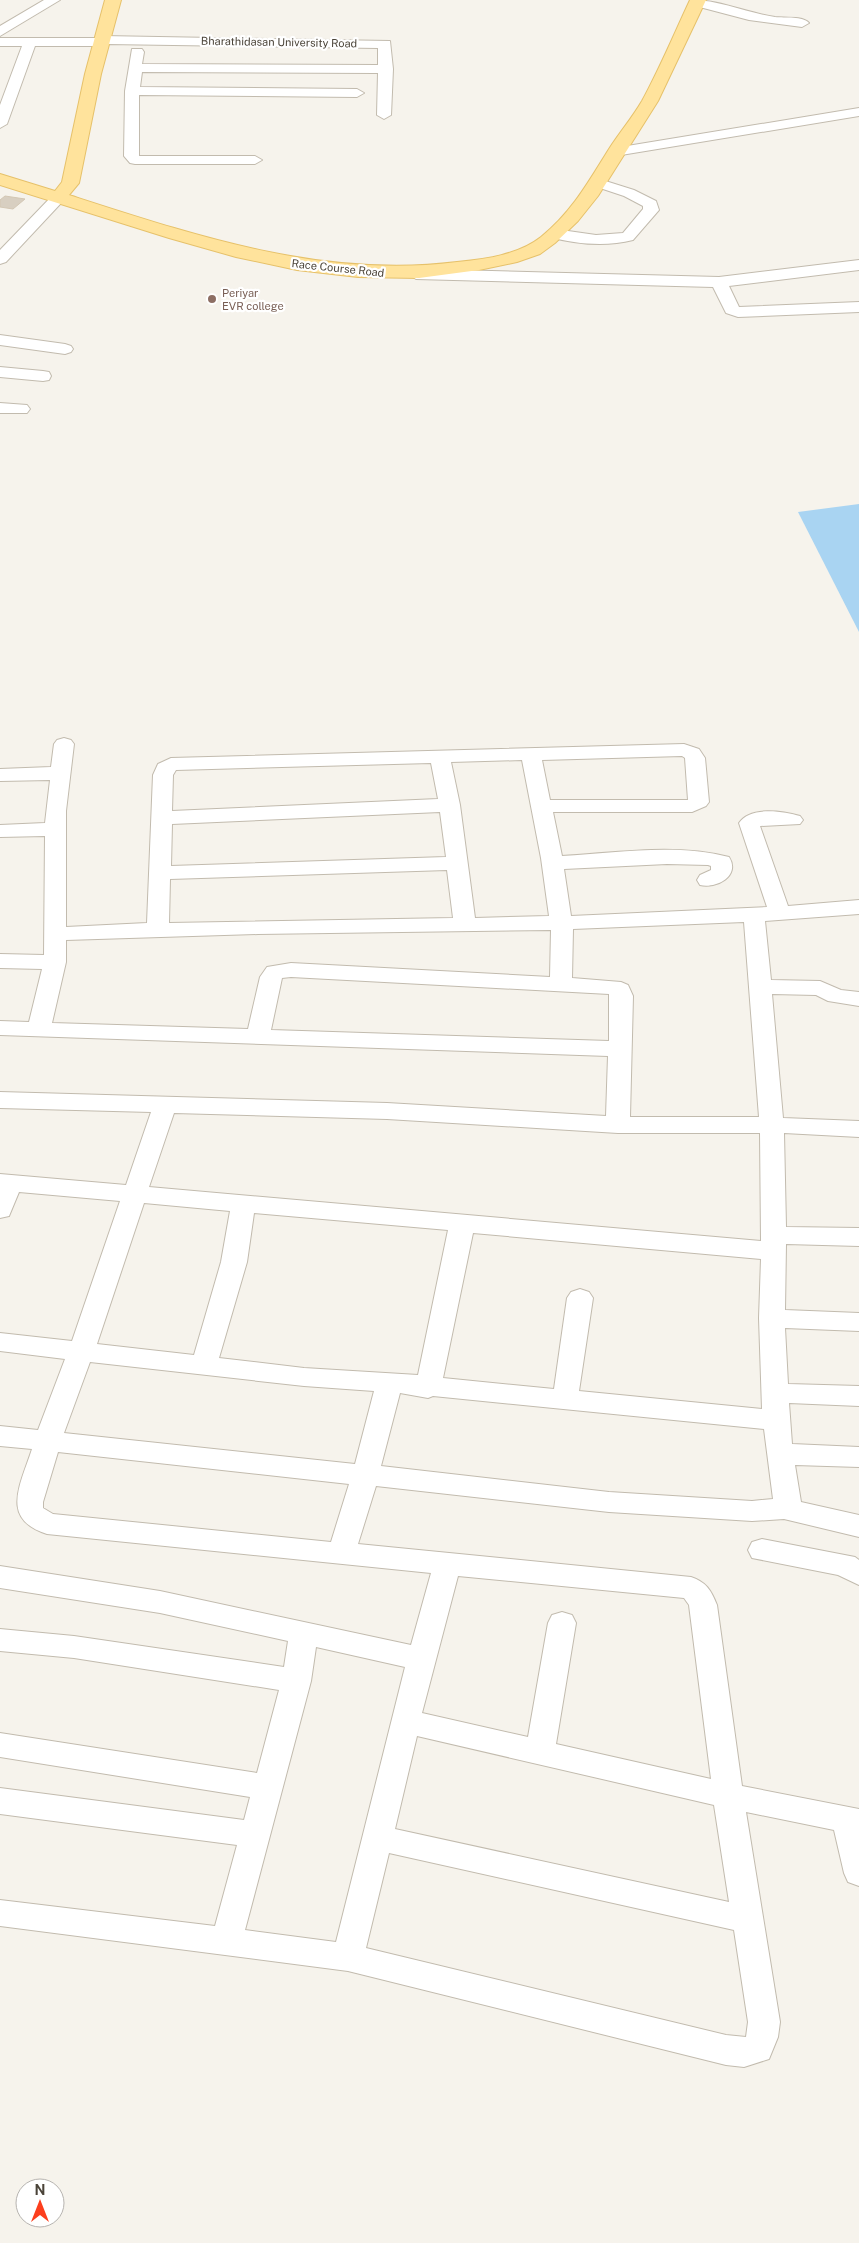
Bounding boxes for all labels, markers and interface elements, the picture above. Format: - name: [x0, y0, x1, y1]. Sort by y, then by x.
- street label: Bharathidasan University Road: [201, 35, 357, 49]
- street label: Race Course Road: [291, 257, 385, 279]
- place label: Periyar EVR college: [222, 287, 284, 312]
- marker: Periyar EVR college: [206, 293, 218, 305]
- north arrow: [15, 2178, 65, 2228]
- text: N: [35, 2182, 45, 2198]

